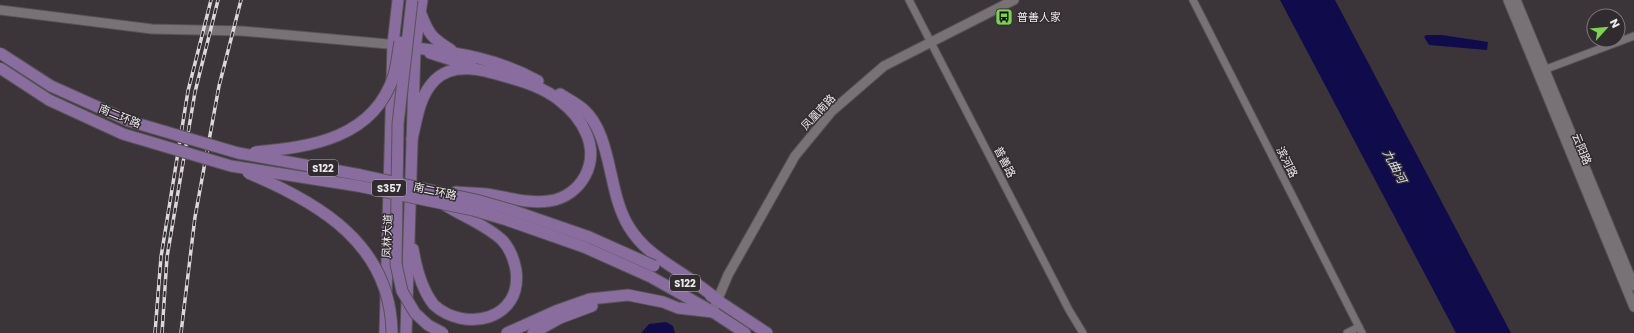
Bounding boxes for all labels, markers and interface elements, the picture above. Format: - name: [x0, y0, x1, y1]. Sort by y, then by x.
- bus stop icon: 普善人家: [994, 7, 1014, 27]
- north arrow: [1586, 8, 1626, 48]
- place label: 普善人家: [1017, 9, 1061, 25]
- text: N: [1606, 16, 1624, 31]
- street label: 凤凰南路: [797, 90, 839, 134]
- street label: 南二环路: [97, 100, 143, 132]
- street label: 云阳路: [1568, 131, 1596, 167]
- street label: 普善路: [990, 144, 1020, 180]
- street label: 滨河路: [1272, 144, 1302, 180]
- water label: 九曲河: [1379, 146, 1412, 188]
- road number: S122: [308, 160, 338, 176]
- street label: 南二环路: [412, 179, 458, 203]
- road number: S357: [372, 180, 406, 196]
- street label: 凤林大道: [378, 214, 396, 258]
- road number: S122: [670, 275, 700, 291]

